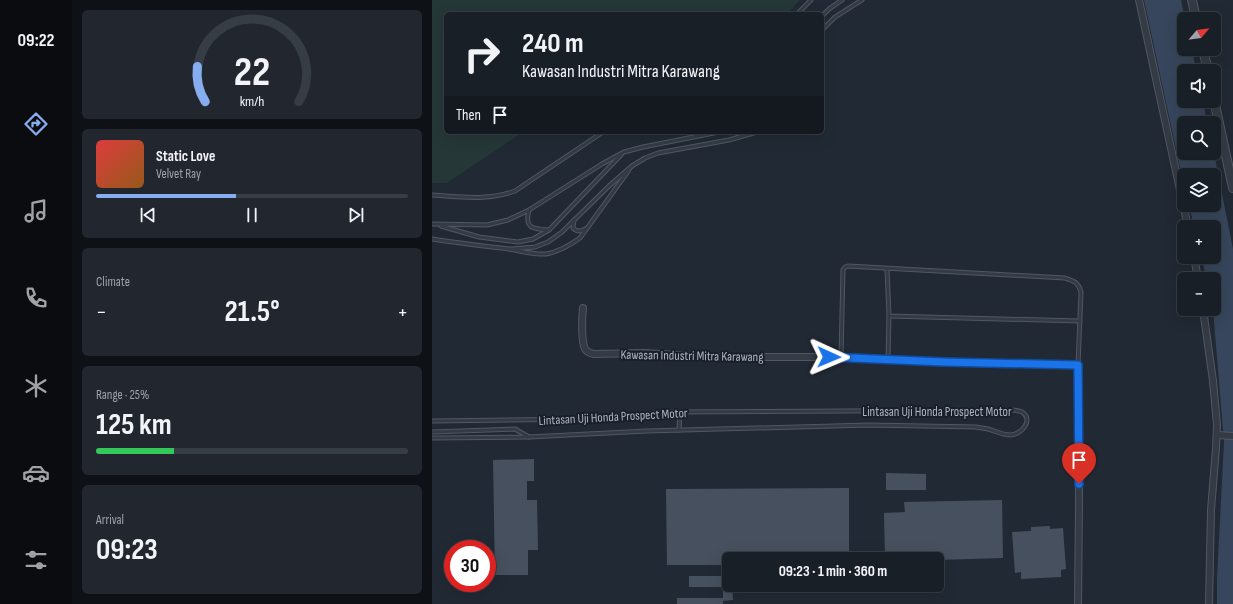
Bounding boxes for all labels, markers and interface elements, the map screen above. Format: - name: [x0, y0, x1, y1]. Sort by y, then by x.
- north arrow: [1177, 12, 1221, 56]
- map controls: [1177, 12, 1221, 316]
- text: 240 m: [522, 27, 583, 60]
- icon: right: [456, 28, 508, 80]
- text: 09:22: [18, 30, 54, 51]
- text: 22: [234, 48, 270, 97]
- text: Kawasan Industri Mitra Karawang: [522, 61, 720, 82]
- button: sound: [1177, 64, 1221, 108]
- text: km/h: [240, 93, 264, 110]
- icon: arrive: [489, 104, 511, 126]
- text: Then: [456, 106, 481, 125]
- icon: directions: [22, 110, 50, 138]
- button: search: [1177, 116, 1221, 160]
- text: Static Love: [156, 147, 215, 166]
- text: Velvet Ray: [156, 166, 201, 182]
- button: layers: [1177, 168, 1221, 212]
- icon: music: [22, 197, 50, 225]
- icon: previous: [137, 204, 159, 226]
- icon: pause: [241, 204, 263, 226]
- icon: next: [345, 204, 367, 226]
- button: +: [1177, 220, 1221, 264]
- button: −: [1177, 272, 1221, 316]
- text: Climate: [96, 274, 130, 290]
- icon: phone: [22, 284, 50, 312]
- text: 21.5°: [224, 294, 280, 330]
- text: −: [96, 299, 107, 326]
- text: +: [397, 299, 408, 326]
- position arrow: [808, 336, 850, 378]
- street label: Kawasan Industri Mitra Karawang: [620, 347, 764, 365]
- icon: climate: [22, 372, 50, 400]
- text: Range · 25%: [96, 387, 149, 403]
- street label: Lintasan Uji Honda Prospect Motor: [862, 404, 1012, 420]
- street label: Lintasan Uji Honda Prospect Motor: [538, 405, 688, 429]
- text: 125 km: [96, 407, 172, 443]
- pin: [1062, 443, 1096, 484]
- icon: arrive: [1068, 449, 1090, 471]
- icon: car: [22, 459, 50, 487]
- text: Arrival: [96, 512, 124, 528]
- text: 09:23: [96, 532, 158, 568]
- speed limit sign: 30: [444, 540, 496, 592]
- icon: filters: [22, 546, 50, 574]
- text: 09:23 · 1 min · 360 m: [779, 562, 887, 581]

